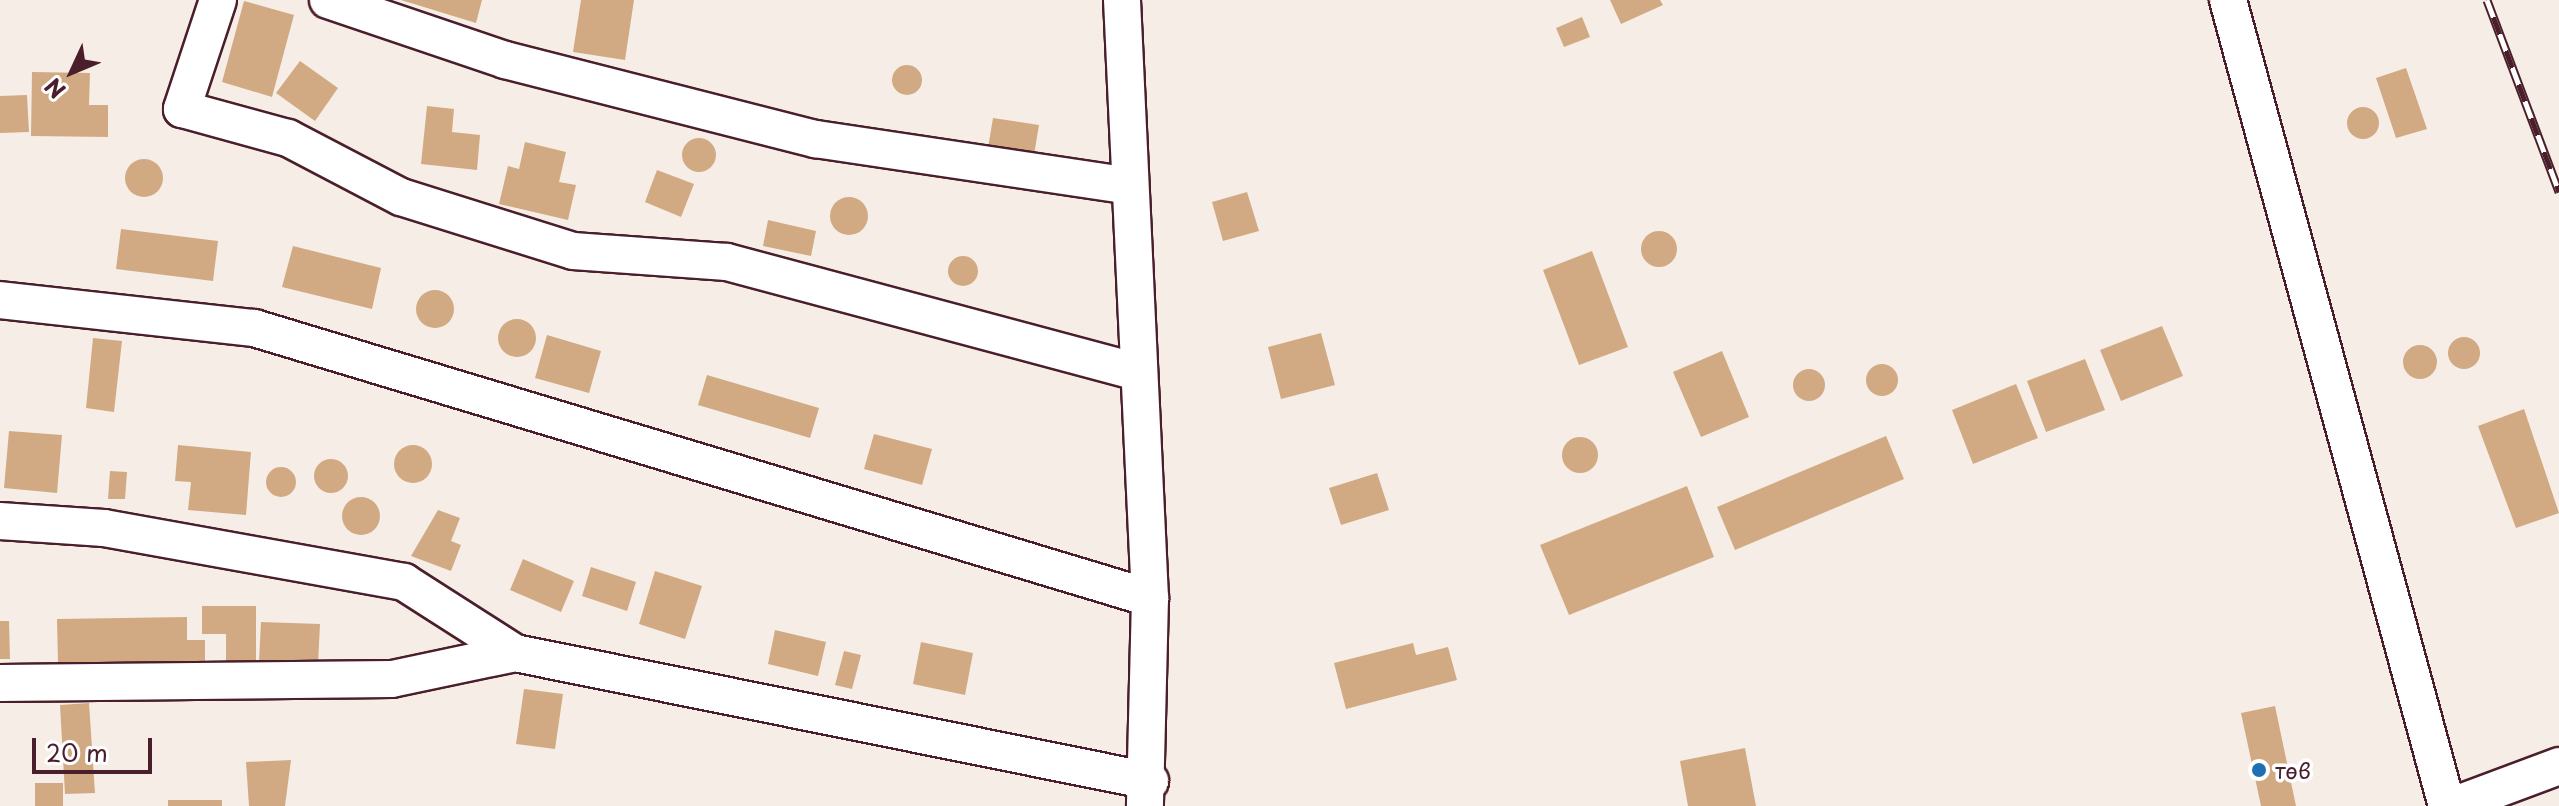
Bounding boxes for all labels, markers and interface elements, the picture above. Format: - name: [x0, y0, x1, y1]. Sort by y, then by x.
- north arrow: [32, 32, 112, 112]
- text: N: [36, 71, 72, 107]
- scale bar: [36, 722, 156, 772]
- text: 20 m: [46, 734, 108, 770]
- place label: төв: [2275, 757, 2311, 783]
- marker: төв: [2250, 761, 2268, 779]

